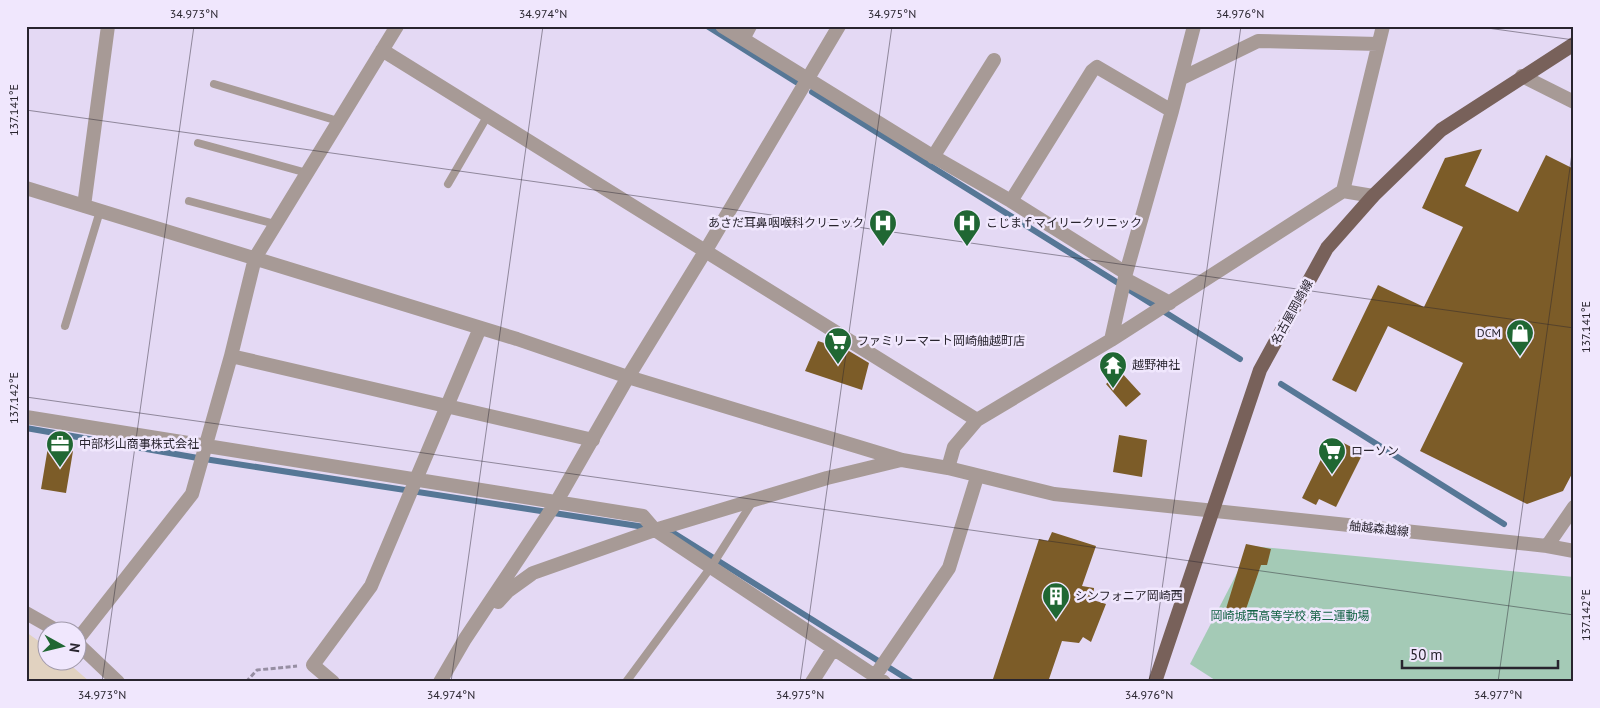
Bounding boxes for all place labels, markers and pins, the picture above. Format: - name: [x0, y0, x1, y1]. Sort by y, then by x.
- hospital icon: あさだ耳鼻咽喉科クリニック: [868, 208, 898, 247]
- hospital icon: こじまｆマイリークリニック: [952, 208, 982, 247]
- place label: あさだ耳鼻咽喉科クリニック: [708, 215, 864, 230]
- place label: こじまｆマイリークリニック: [986, 215, 1142, 230]
- shop icon: DCM: [1505, 318, 1535, 357]
- place label: DCM: [1477, 325, 1501, 340]
- supermarket icon: ファミリーマート岡崎舳越町店: [823, 326, 853, 365]
- place label: ファミリーマート岡崎舳越町店: [857, 333, 1025, 348]
- temple icon: 越野神社: [1098, 350, 1128, 389]
- place label: 越野神社: [1132, 357, 1180, 372]
- office icon: 中部杉山商事株式会社: [45, 429, 75, 468]
- place label: 中部杉山商事株式会社: [79, 436, 199, 451]
- supermarket icon: ローソン: [1317, 436, 1347, 475]
- place label: ローソン: [1351, 443, 1399, 458]
- building icon: シンフォニア岡崎西: [1041, 581, 1071, 620]
- place label: シンフォニア岡崎西: [1075, 588, 1183, 603]

